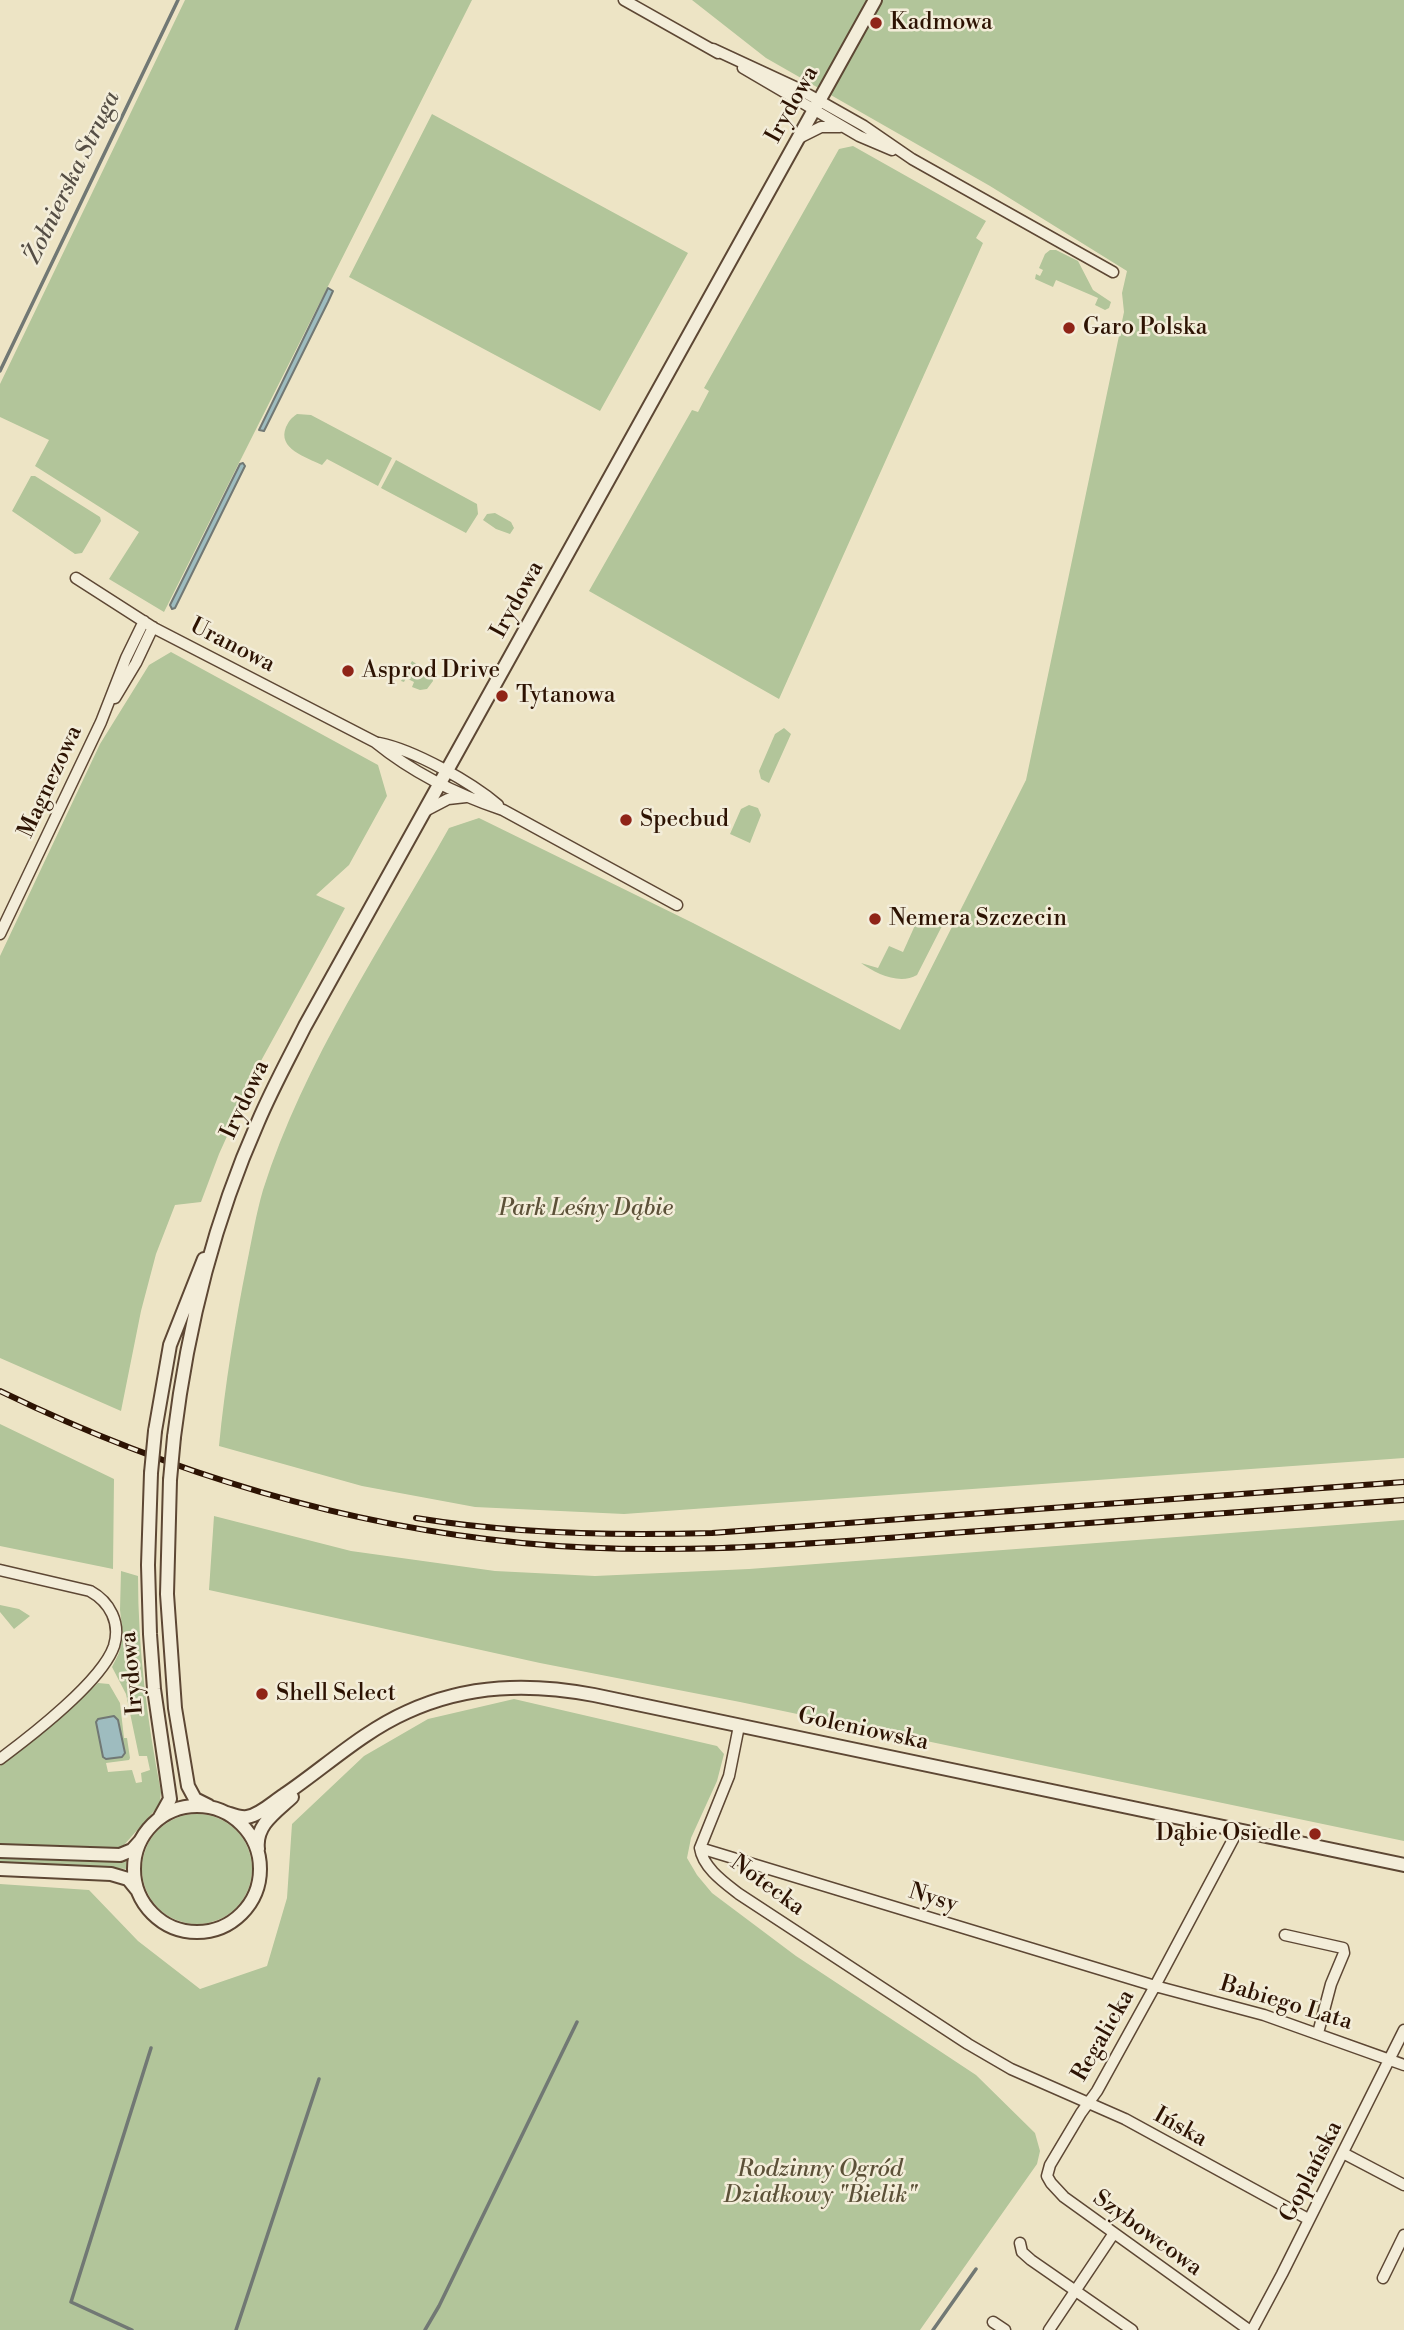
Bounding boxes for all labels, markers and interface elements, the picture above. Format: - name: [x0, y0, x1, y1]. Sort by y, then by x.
- place label: Kadmowa: [890, 9, 993, 37]
- marker: Kadmowa: [868, 15, 884, 31]
- street label: Irydowa: [761, 62, 825, 148]
- water label: Żołnierska Struga: [19, 87, 127, 269]
- place label: Garo Polska: [1083, 314, 1207, 342]
- marker: Garo Polska: [1061, 320, 1077, 336]
- street label: Irydowa: [486, 557, 550, 643]
- street label: Uranowa: [185, 613, 279, 679]
- place label: Asprod Drive: [362, 657, 500, 685]
- marker: Asprod Drive: [340, 663, 356, 679]
- place label: Tytanowa: [516, 682, 615, 710]
- marker: Tytanowa: [494, 688, 510, 704]
- street label: Magnezowa: [13, 722, 89, 842]
- place label: Specbud: [640, 806, 729, 834]
- marker: Specbud: [618, 812, 634, 828]
- place label: Nemera Szczecin: [889, 905, 1067, 933]
- marker: Nemera Szczecin: [867, 911, 883, 927]
- street label: Irydowa: [216, 1056, 276, 1144]
- park label: Park Leśny Dąbie: [499, 1195, 673, 1223]
- street label: Irydowa: [116, 1630, 150, 1716]
- place label: Shell Select: [276, 1680, 396, 1708]
- marker: Shell Select: [254, 1686, 270, 1702]
- street label: Goleniowska: [795, 1703, 931, 1757]
- place label: Dąbie Osiedle: [1156, 1820, 1301, 1848]
- marker: Dąbie Osiedle: [1307, 1826, 1323, 1842]
- street label: Notecka: [724, 1850, 810, 1922]
- street label: Nysy: [905, 1879, 961, 1919]
- street label: Babiego Lata: [1217, 1971, 1355, 2037]
- street label: Regalicka: [1067, 1985, 1141, 2087]
- street label: Ińska: [1148, 2102, 1212, 2154]
- street label: Goplańska: [1275, 2117, 1349, 2227]
- park label: Rodzinny Ogród Działkowy "Bielik": [724, 2156, 916, 2210]
- street label: Szybowcowa: [1087, 2185, 1207, 2283]

